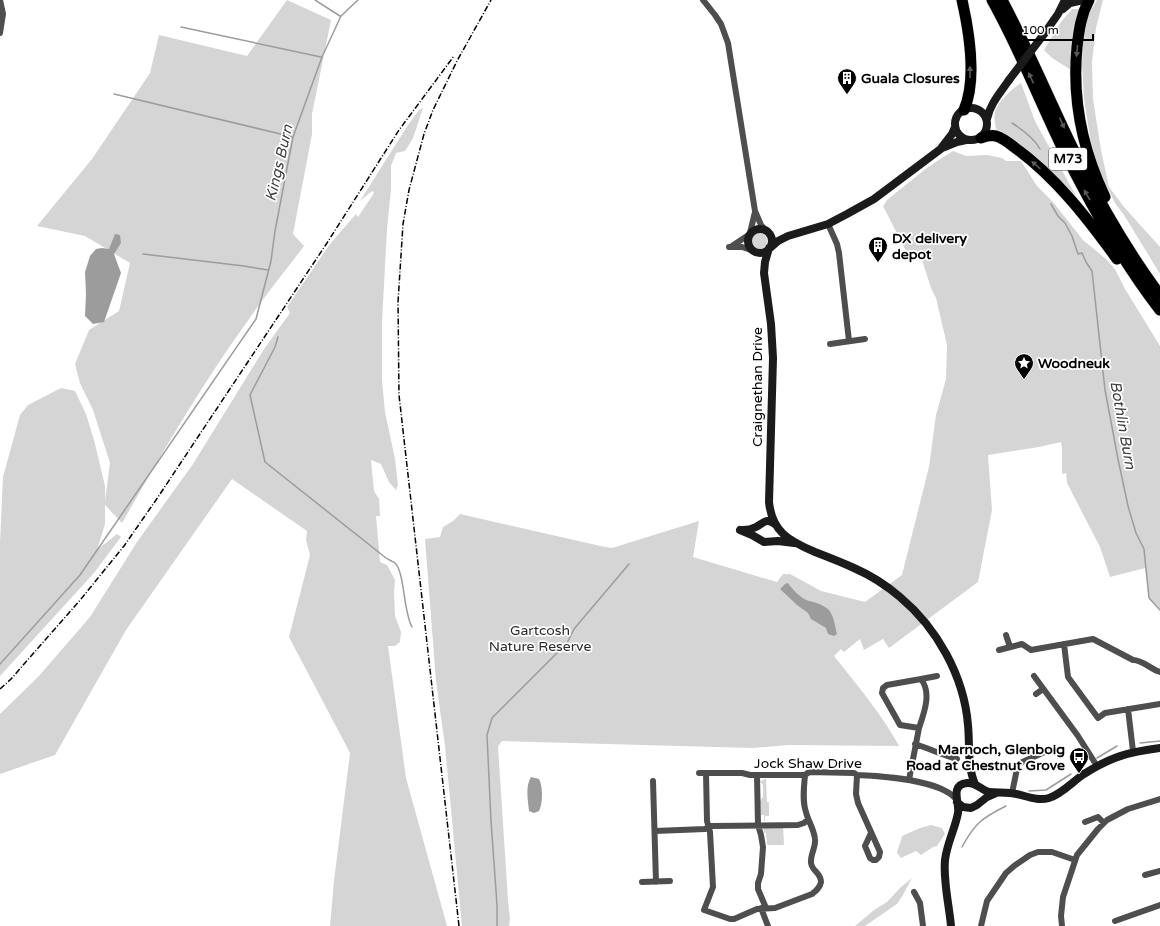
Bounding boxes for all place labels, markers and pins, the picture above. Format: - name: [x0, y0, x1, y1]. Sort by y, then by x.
- building icon: Guala Closures: [836, 67, 858, 95]
- place label: Guala Closures: [861, 70, 960, 87]
- place label: DX delivery depot: [892, 230, 967, 263]
- building icon: DX delivery depot: [867, 235, 889, 263]
- place icon: Woodneuk: [1013, 352, 1035, 380]
- place label: Woodneuk: [1038, 355, 1110, 372]
- place label: Marnoch, Glenboig Road at Chestnut Grove: [906, 741, 1065, 774]
- bus stop icon: Marnoch, Glenboig Road at Chestnut Grove: [1068, 746, 1090, 774]

